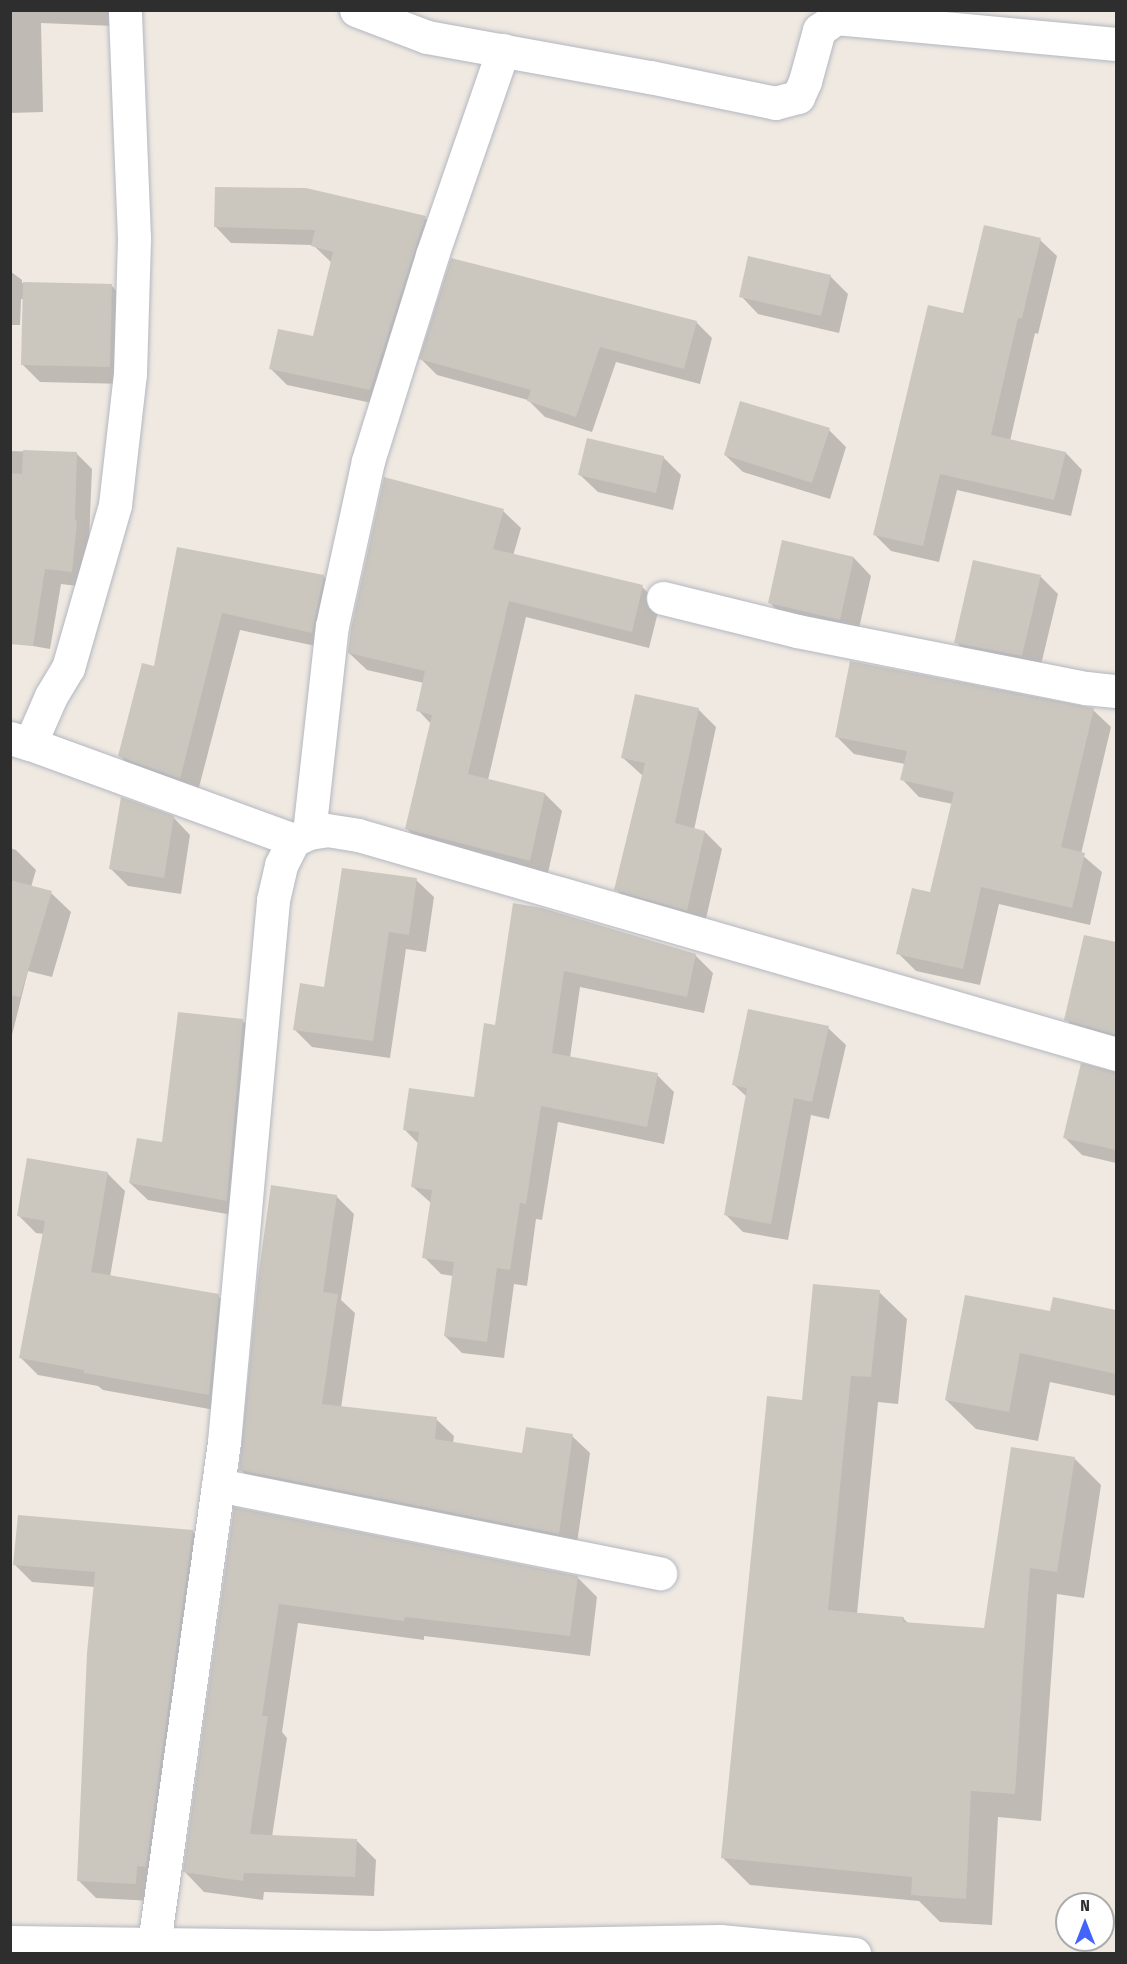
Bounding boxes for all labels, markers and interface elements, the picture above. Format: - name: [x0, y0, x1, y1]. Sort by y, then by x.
- north arrow: [1055, 1892, 1115, 1952]
- text: N: [1080, 1896, 1090, 1915]

